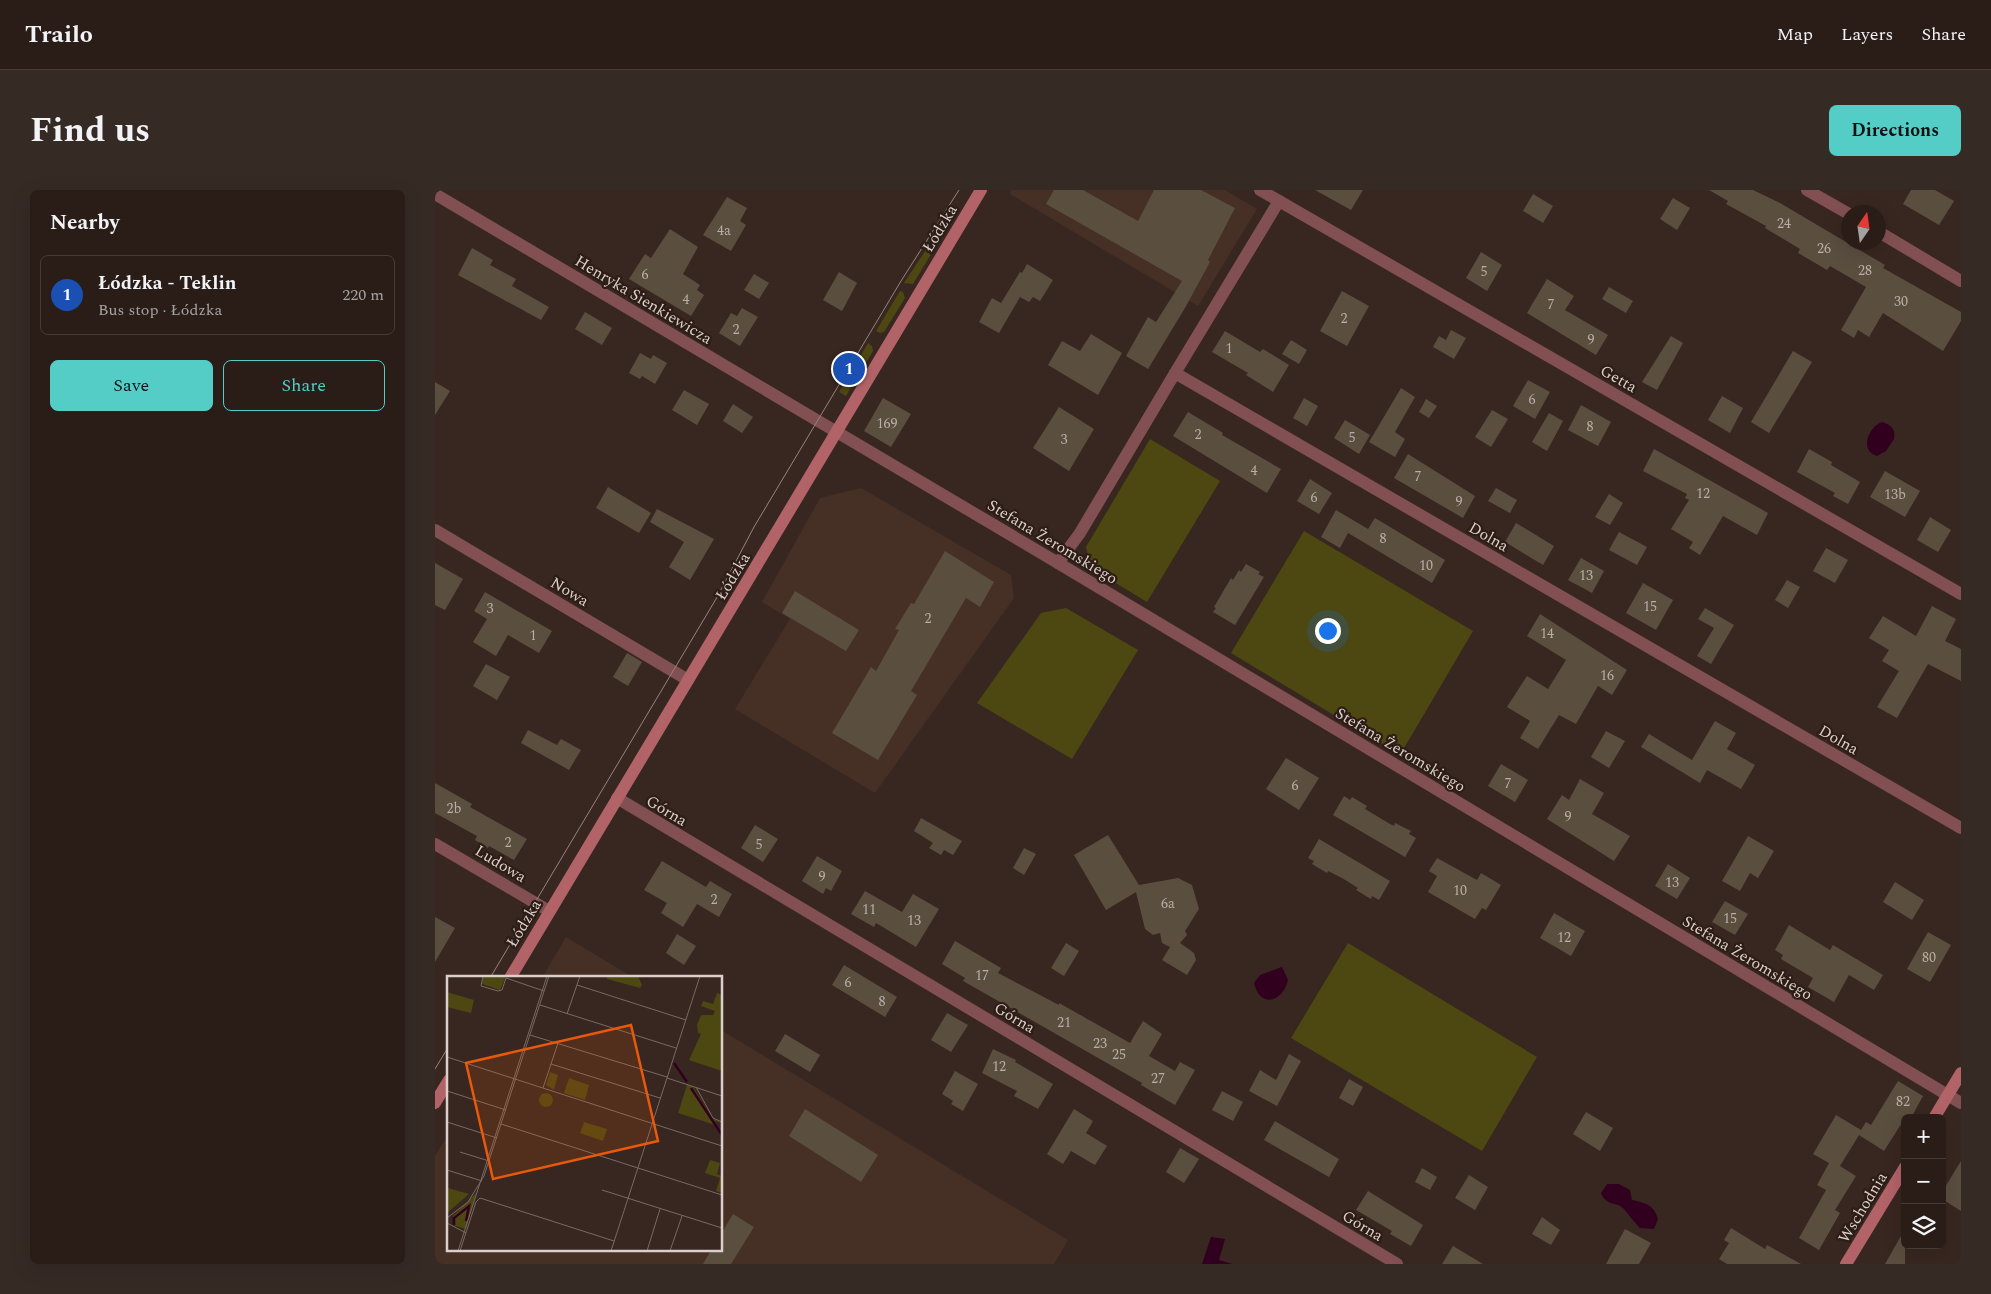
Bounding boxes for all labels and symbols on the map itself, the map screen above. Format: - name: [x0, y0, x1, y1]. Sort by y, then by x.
- street label: Łódzka: [916, 200, 964, 257]
- north arrow: [1841, 205, 1886, 250]
- house number: 24: [1777, 213, 1791, 234]
- house number: 4a: [717, 220, 731, 241]
- house number: 26: [1817, 238, 1831, 259]
- street label: Henryka Sienkiewicza: [570, 249, 717, 351]
- house number: 28: [1858, 260, 1872, 281]
- house number: 5: [1481, 261, 1488, 282]
- house number: 6: [642, 264, 649, 285]
- house number: 4: [683, 289, 690, 310]
- house number: 30: [1894, 291, 1908, 312]
- house number: 7: [1548, 294, 1555, 315]
- house number: 2: [1341, 308, 1348, 329]
- house number: 2: [733, 319, 740, 340]
- house number: 9: [1588, 329, 1595, 350]
- house number: 1: [1226, 338, 1233, 359]
- pin: 1: [833, 350, 865, 388]
- street label: Getta: [1596, 359, 1642, 399]
- house number: 6: [1529, 389, 1536, 410]
- house number: 169: [877, 413, 898, 434]
- house number: 8: [1587, 416, 1594, 437]
- house number: 2: [1195, 424, 1202, 445]
- house number: 5: [1349, 427, 1356, 448]
- house number: 3: [1061, 429, 1068, 450]
- house number: 4: [1251, 460, 1258, 481]
- house number: 7: [1415, 466, 1422, 487]
- house number: 12: [1696, 483, 1710, 504]
- house number: 13b: [1884, 484, 1906, 505]
- house number: 6: [1311, 487, 1318, 508]
- house number: 9: [1456, 491, 1463, 512]
- street label: Stefana Żeromskiego: [983, 493, 1122, 590]
- street label: Dolna: [1464, 516, 1513, 558]
- house number: 8: [1380, 528, 1387, 549]
- street label: Łódzka: [709, 548, 757, 605]
- house number: 10: [1419, 555, 1433, 576]
- house number: 13: [1579, 565, 1593, 586]
- street label: Nowa: [546, 571, 594, 613]
- house number: 15: [1643, 596, 1657, 617]
- house number: 3: [487, 598, 494, 619]
- house number: 2: [925, 608, 932, 629]
- your location: [1315, 618, 1341, 644]
- house number: 14: [1540, 623, 1554, 644]
- house number: 1: [530, 625, 537, 646]
- house number: 16: [1600, 665, 1614, 686]
- street label: Stefana Żeromskiego: [1331, 701, 1470, 798]
- street label: Dolna: [1814, 719, 1863, 761]
- house number: 7: [1505, 773, 1512, 794]
- house number: 6: [1292, 775, 1299, 796]
- street label: Górna: [641, 789, 692, 833]
- house number: 2b: [447, 798, 462, 819]
- house number: 9: [1565, 806, 1572, 827]
- house number: 2: [505, 832, 512, 853]
- house number: 5: [756, 834, 763, 855]
- street label: Ludowa: [470, 839, 531, 889]
- house number: 9: [819, 866, 826, 887]
- house number: 13: [1665, 872, 1679, 893]
- house number: 10: [1453, 880, 1467, 901]
- house number: 2: [711, 889, 718, 910]
- house number: 6a: [1161, 893, 1175, 914]
- street label: Łódzka: [500, 895, 548, 952]
- house number: 11: [862, 899, 876, 920]
- house number: 15: [1723, 908, 1737, 929]
- street label: Stefana Żeromskiego: [1678, 909, 1817, 1006]
- house number: 13: [907, 910, 921, 931]
- house number: 12: [1557, 927, 1571, 948]
- house number: 80: [1922, 947, 1936, 968]
- house number: 17: [975, 965, 989, 986]
- house number: 6: [845, 972, 852, 993]
- inset map: [447, 976, 723, 1252]
- house number: 8: [879, 991, 886, 1012]
- street label: Górna: [989, 996, 1040, 1040]
- house number: 21: [1057, 1012, 1071, 1033]
- house number: 23: [1093, 1033, 1107, 1054]
- house number: 25: [1112, 1044, 1126, 1065]
- house number: 12: [992, 1056, 1006, 1077]
- house number: 27: [1151, 1068, 1165, 1089]
- house number: 82: [1896, 1091, 1910, 1112]
- street label: Wschodnia: [1832, 1167, 1894, 1247]
- street label: Górna: [1337, 1204, 1388, 1248]

